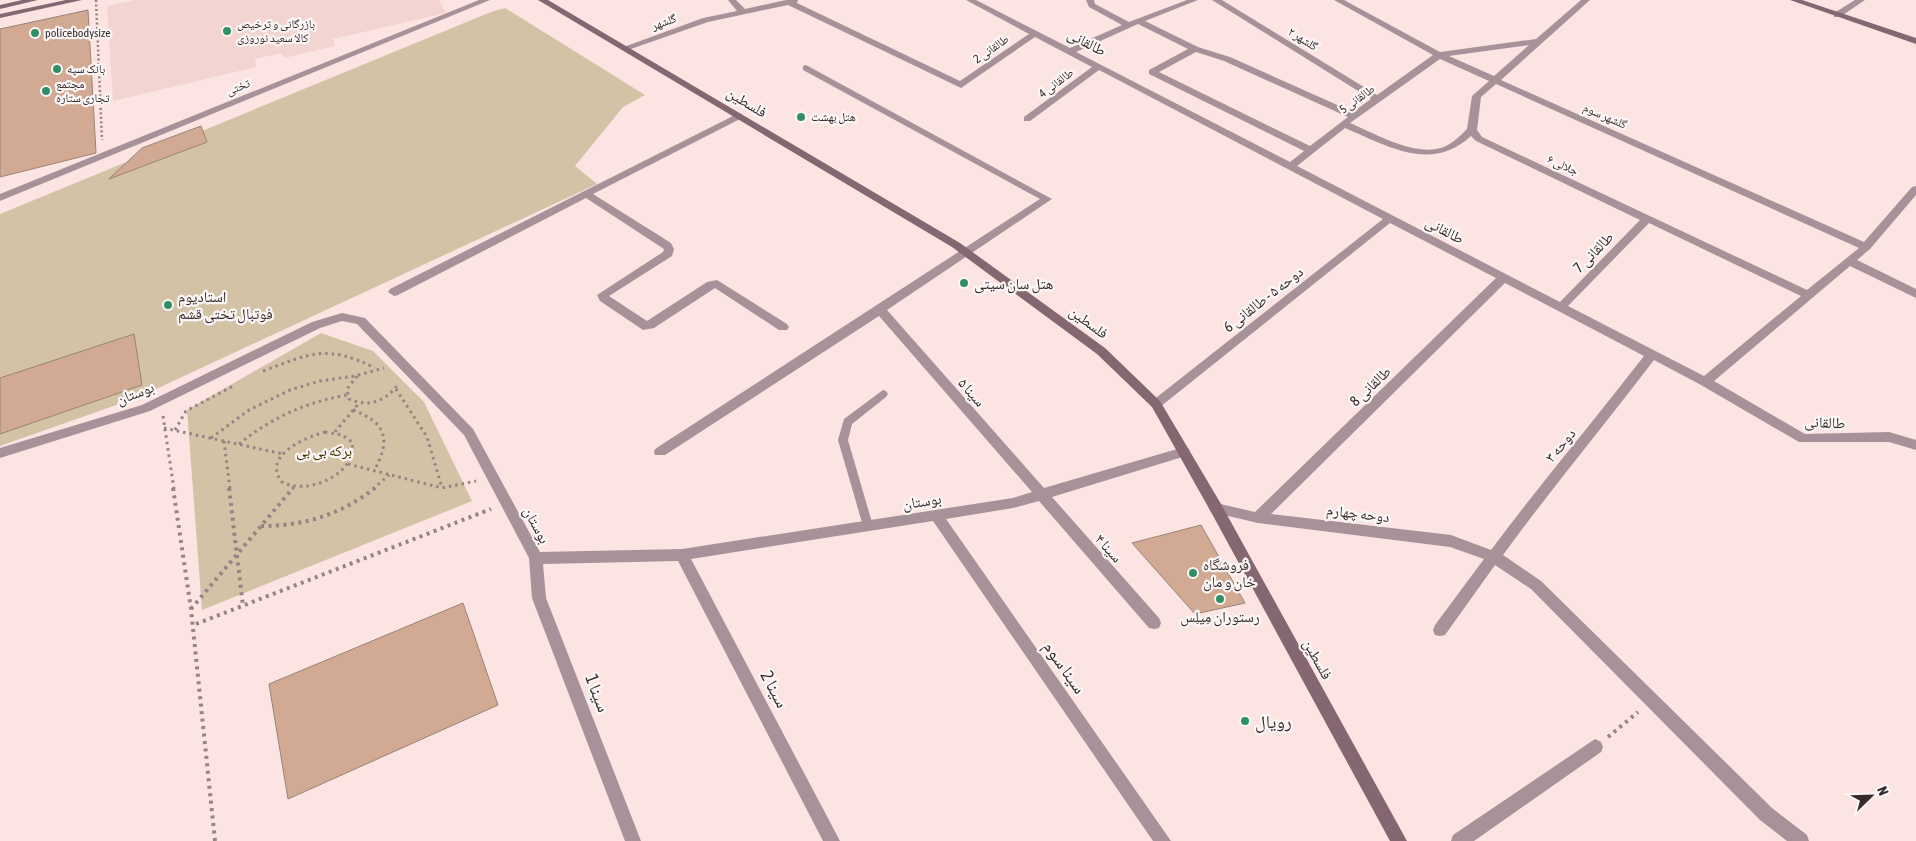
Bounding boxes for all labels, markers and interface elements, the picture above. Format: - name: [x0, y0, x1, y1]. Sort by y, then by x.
- street label: گلشهر: [649, 11, 678, 33]
- place label: بازرگانی و ترخیص کالا سعید نوروزی: [237, 17, 315, 45]
- street label: گلشهر ۲: [1286, 24, 1320, 54]
- marker: بازرگانی و ترخیص کالا سعید نوروزی: [221, 25, 233, 37]
- street label: طالقانی: [1064, 25, 1109, 61]
- place label: policebodysize: [45, 26, 111, 40]
- marker: policebodysize: [29, 27, 41, 39]
- street label: طالقانی 2: [971, 32, 1011, 66]
- place label: بانک سپه: [67, 62, 105, 76]
- marker: بانک سپه: [51, 63, 63, 75]
- street label: طالقانی 4: [1036, 65, 1076, 101]
- street label: تختی: [224, 76, 252, 98]
- place label: مجتمع تجاری ستاره: [56, 77, 110, 105]
- street label: طالقانی 5: [1337, 82, 1377, 116]
- street label: فلسطین: [723, 84, 770, 122]
- marker: مجتمع تجاری ستاره: [40, 85, 52, 97]
- street label: گلشهر سوم: [1581, 100, 1629, 133]
- place label: هتل بهشت: [811, 110, 856, 124]
- marker: هتل بهشت: [795, 111, 807, 123]
- street label: جلالی ۶: [1545, 152, 1581, 179]
- street label: طالقانی: [1422, 213, 1467, 249]
- street label: طالقانی 7: [1570, 228, 1618, 277]
- street label: دوحه ۵ - طالقانی 6: [1220, 263, 1307, 337]
- place label: هتل سان سیتی: [974, 275, 1053, 294]
- marker: هتل سان سیتی: [958, 277, 970, 289]
- place label: استادیوم فوتبال تختی قشم: [178, 288, 273, 324]
- marker: استادیوم فوتبال تختی قشم: [162, 299, 174, 311]
- street label: فلسطین: [1065, 302, 1112, 343]
- street label: طالقانی 8: [1346, 362, 1395, 411]
- street label: سینا ۵: [955, 374, 989, 410]
- street label: بوستان: [114, 378, 157, 410]
- street label: طالقانی: [1804, 412, 1846, 434]
- street label: دوحه ۳: [1541, 425, 1580, 466]
- park label: برکه بی بی: [296, 442, 352, 461]
- street label: بوستان: [901, 490, 943, 514]
- street label: دوحه چهارم: [1325, 501, 1391, 527]
- street label: بوستان: [519, 504, 554, 547]
- street label: سینا ۴: [1092, 530, 1126, 566]
- place label: فروشگاه خان و مان: [1203, 556, 1256, 592]
- marker: فروشگاه خان و مان: [1187, 567, 1199, 579]
- marker: رستوران مِیلِس: [1214, 593, 1226, 605]
- place label: رستوران مِیلِس: [1180, 608, 1260, 627]
- street label: فلسطین: [1298, 636, 1336, 683]
- street label: سینا سوم: [1038, 637, 1091, 699]
- street label: سینا 2: [756, 667, 793, 711]
- street label: سینا 1: [581, 671, 615, 715]
- place label: رویال: [1255, 711, 1292, 733]
- marker: رویال: [1239, 715, 1251, 727]
- north arrow: [1846, 771, 1896, 821]
- text: N: [1874, 784, 1892, 798]

